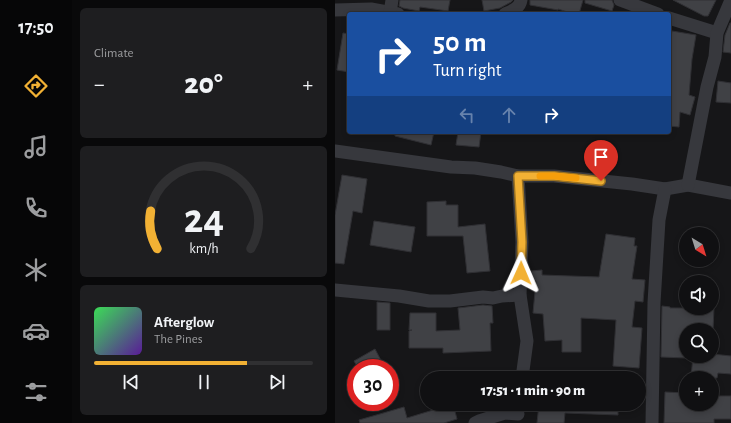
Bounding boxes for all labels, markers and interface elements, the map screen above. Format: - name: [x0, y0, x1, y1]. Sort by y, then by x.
- text: 17:50: [18, 19, 54, 37]
- icon: right: [367, 28, 419, 80]
- text: 50 m: [433, 29, 487, 57]
- text: Climate: [94, 47, 133, 60]
- text: Turn right: [433, 62, 502, 80]
- text: 20°: [184, 69, 223, 99]
- icon: directions: [22, 72, 50, 100]
- text: −: [94, 73, 105, 95]
- text: +: [302, 73, 313, 95]
- icon: left: [456, 104, 478, 126]
- icon: ahead: [498, 104, 520, 126]
- icon: right: [540, 104, 562, 126]
- icon: music: [22, 133, 50, 161]
- pin: [584, 140, 618, 181]
- icon: arrive: [590, 146, 612, 168]
- icon: phone: [22, 194, 50, 222]
- text: 24: [183, 199, 224, 240]
- north arrow: [679, 227, 719, 267]
- map controls: [679, 227, 719, 411]
- text: km/h: [189, 242, 218, 256]
- position arrow: [500, 252, 542, 294]
- icon: climate: [22, 256, 50, 284]
- button: sound: [679, 275, 719, 315]
- text: Afterglow: [154, 315, 214, 330]
- icon: car: [22, 317, 50, 345]
- button: search: [679, 323, 719, 363]
- text: The Pines: [154, 333, 203, 346]
- speed limit sign: 30: [347, 359, 399, 411]
- icon: previous: [120, 371, 142, 393]
- icon: pause: [193, 371, 215, 393]
- icon: next: [266, 371, 288, 393]
- button: +: [679, 371, 719, 411]
- icon: filters: [22, 378, 50, 406]
- text: 17:51 · 1 min · 90 m: [481, 383, 585, 398]

